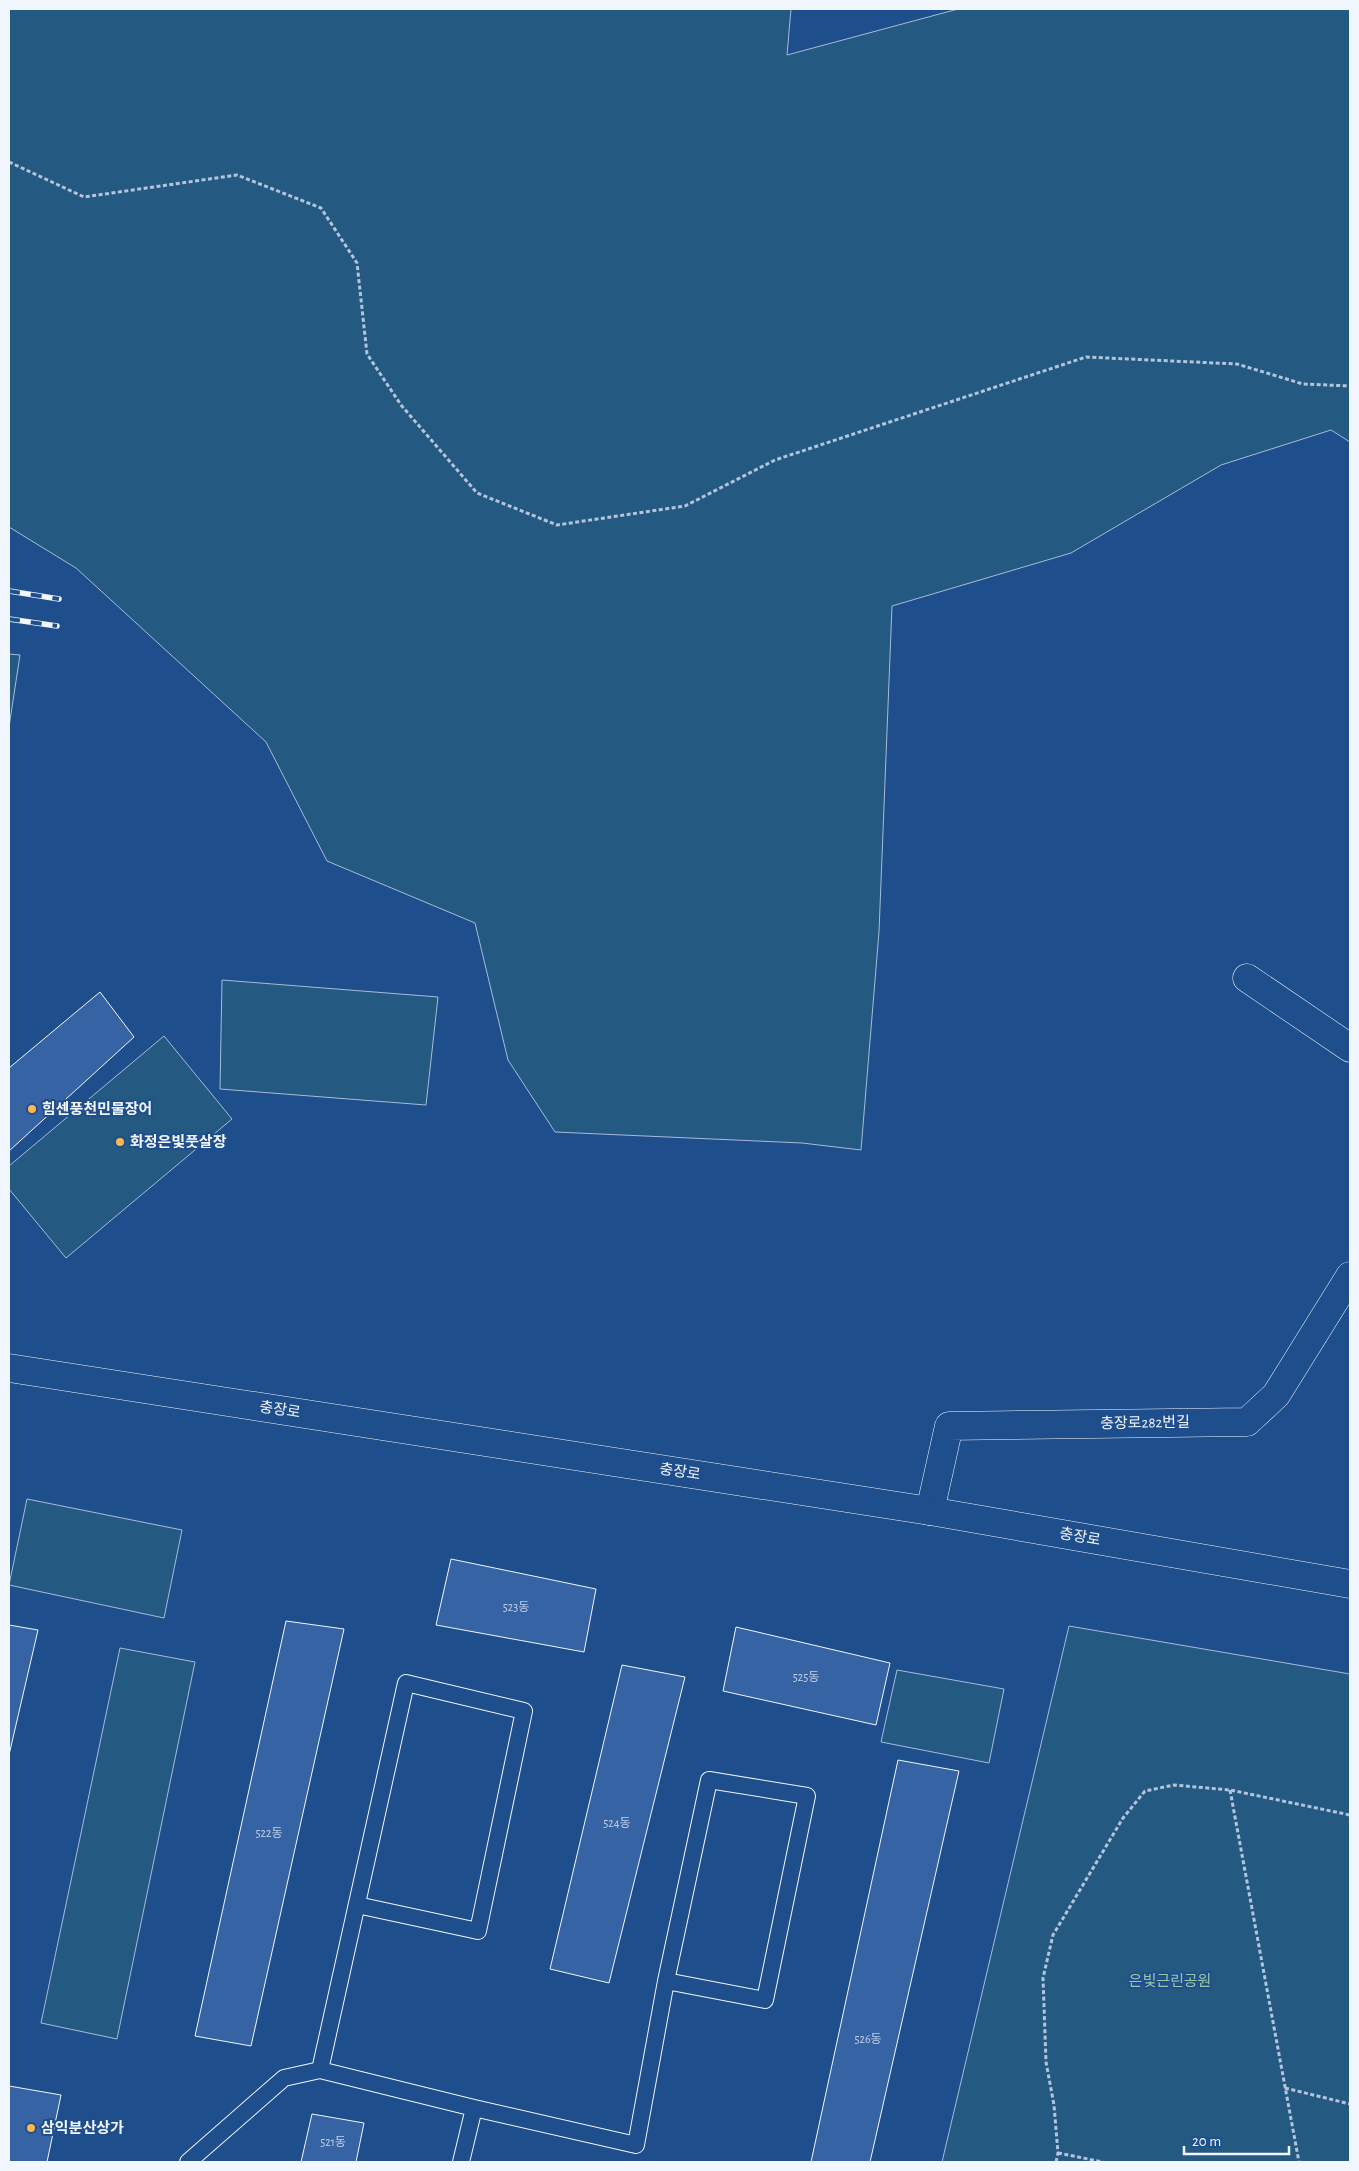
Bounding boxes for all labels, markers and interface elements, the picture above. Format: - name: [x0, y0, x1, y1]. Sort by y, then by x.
- place label: 힘센풍천민물장어: [42, 1100, 152, 1117]
- marker: 힘센풍천민물장어: [26, 1103, 38, 1115]
- place label: 화정은빛풋살장: [130, 1134, 227, 1150]
- marker: 화정은빛풋살장: [114, 1136, 126, 1148]
- street label: 충장로: [258, 1398, 302, 1421]
- street label: 충장로282번길: [1100, 1414, 1190, 1431]
- street label: 충장로: [658, 1460, 702, 1483]
- street label: 충장로: [1058, 1525, 1102, 1548]
- house number: 523동: [503, 1601, 529, 1613]
- house number: 525동: [793, 1671, 819, 1683]
- house number: 524동: [603, 1817, 631, 1829]
- house number: 522동: [256, 1827, 282, 1839]
- park label: 은빛근린공원: [1129, 1973, 1211, 1989]
- house number: 526동: [854, 2033, 882, 2045]
- place label: 삼익분산상가: [41, 2120, 124, 2136]
- marker: 삼익분산상가: [25, 2122, 37, 2134]
- scale bar: [1184, 2124, 1289, 2156]
- text: 20 m: [1192, 2134, 1221, 2149]
- house number: 521동: [320, 2136, 346, 2148]

